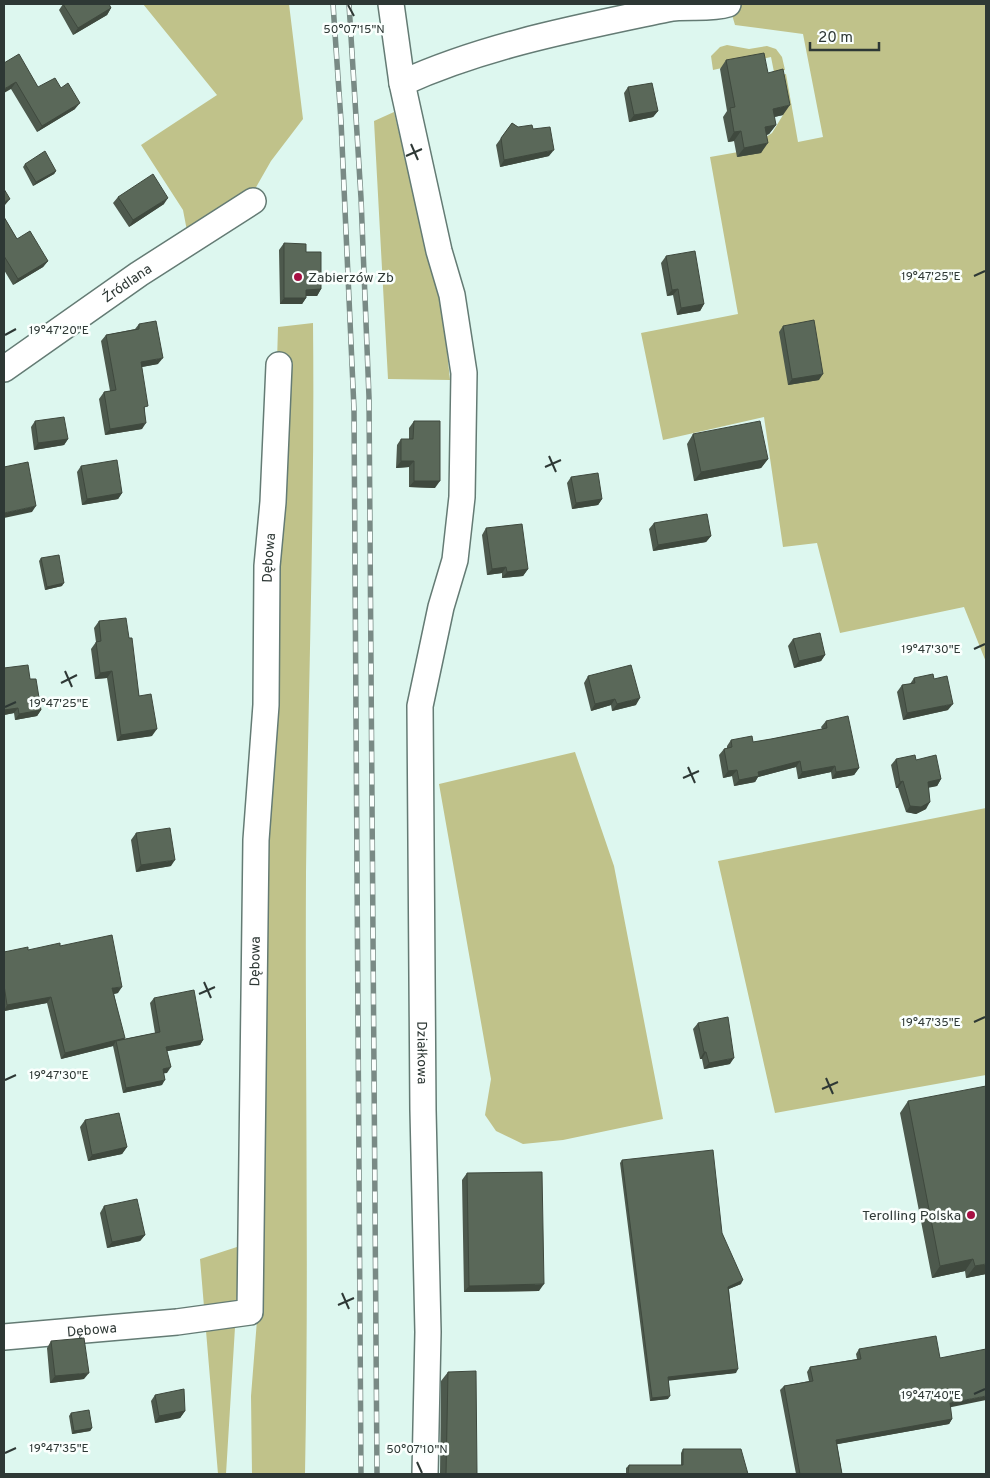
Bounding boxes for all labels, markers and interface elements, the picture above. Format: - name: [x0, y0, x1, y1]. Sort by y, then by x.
- scale bar: [810, 20, 879, 52]
- text: 50°07'15"N: [323, 22, 385, 38]
- text: 20 m: [818, 29, 853, 48]
- street label: Źródlana: [99, 261, 155, 307]
- text: 19°47'25"E: [901, 269, 961, 285]
- place label: Zabierzów Zb: [308, 270, 394, 287]
- marker: Zabierzów Zb: [292, 271, 304, 283]
- text: 19°47'20"E: [29, 323, 89, 339]
- street label: Dębowa: [260, 532, 280, 583]
- text: 19°47'30"E: [901, 642, 961, 658]
- text: 19°47'25"E: [29, 696, 89, 712]
- street label: Dębowa: [247, 936, 265, 986]
- text: 19°47'35"E: [901, 1015, 961, 1031]
- street label: Działkowa: [412, 1021, 430, 1084]
- text: 19°47'30"E: [29, 1068, 89, 1084]
- place label: Terolling Polska: [862, 1208, 961, 1225]
- marker: Terolling Polska: [965, 1209, 977, 1221]
- street label: Dębowa: [66, 1320, 117, 1342]
- text: 19°47'40"E: [901, 1388, 961, 1404]
- text: 19°47'35"E: [29, 1441, 89, 1457]
- text: 50°07'10"N: [386, 1442, 448, 1458]

